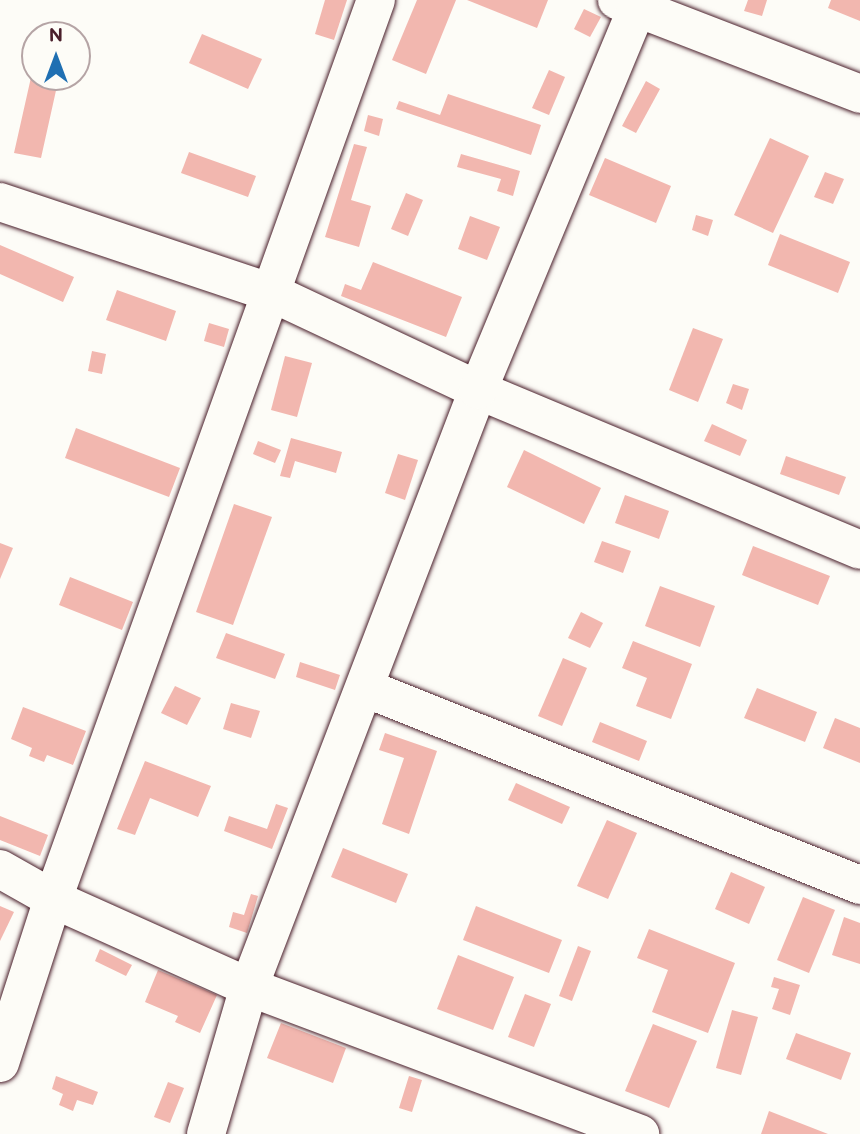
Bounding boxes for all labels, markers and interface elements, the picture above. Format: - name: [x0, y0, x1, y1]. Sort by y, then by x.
- north arrow: [21, 21, 91, 91]
- text: N: [49, 25, 63, 48]

